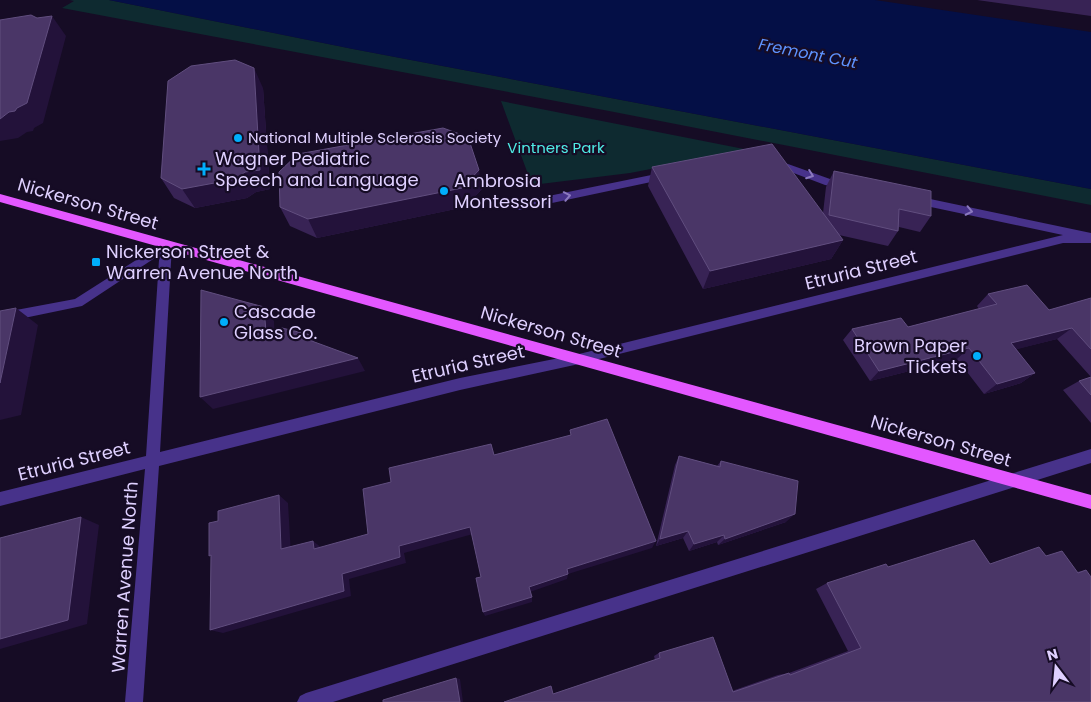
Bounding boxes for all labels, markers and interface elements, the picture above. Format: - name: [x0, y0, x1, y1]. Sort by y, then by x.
- water label: Fremont Cut: [757, 33, 860, 75]
- place label: National Multiple Sclerosis Society: [248, 127, 502, 148]
- marker: National Multiple Sclerosis Society: [232, 132, 244, 144]
- park label: Vintners Park: [507, 137, 605, 158]
- place label: Wagner Pediatric Speech and Language: [215, 146, 419, 192]
- marker: Wagner Pediatric Speech and Language: [197, 162, 211, 176]
- place label: Ambrosia Montessori: [454, 168, 552, 214]
- one-way arrow: [806, 169, 814, 179]
- street label: Nickerson Street: [15, 172, 161, 236]
- marker: Ambrosia Montessori: [438, 185, 450, 197]
- one-way arrow: [562, 191, 571, 201]
- one-way arrow: [964, 205, 973, 216]
- place label: Nickerson Street & Warren Avenue North: [106, 239, 298, 285]
- street label: Etruria Street: [802, 243, 920, 296]
- marker: Nickerson Street & Warren Avenue North: [90, 256, 102, 268]
- place label: Cascade Glass Co.: [234, 299, 317, 345]
- street label: Nickerson Street: [478, 300, 624, 364]
- marker: Cascade Glass Co.: [218, 316, 230, 328]
- place label: Brown Paper Tickets: [854, 333, 967, 379]
- street label: Etruria Street: [409, 338, 527, 389]
- marker: Brown Paper Tickets: [971, 350, 983, 362]
- street label: Nickerson Street: [868, 409, 1014, 473]
- street label: Etruria Street: [15, 434, 133, 487]
- street label: Warren Avenue North: [105, 480, 144, 674]
- north arrow: [1031, 642, 1081, 692]
- text: N: [1045, 643, 1060, 666]

